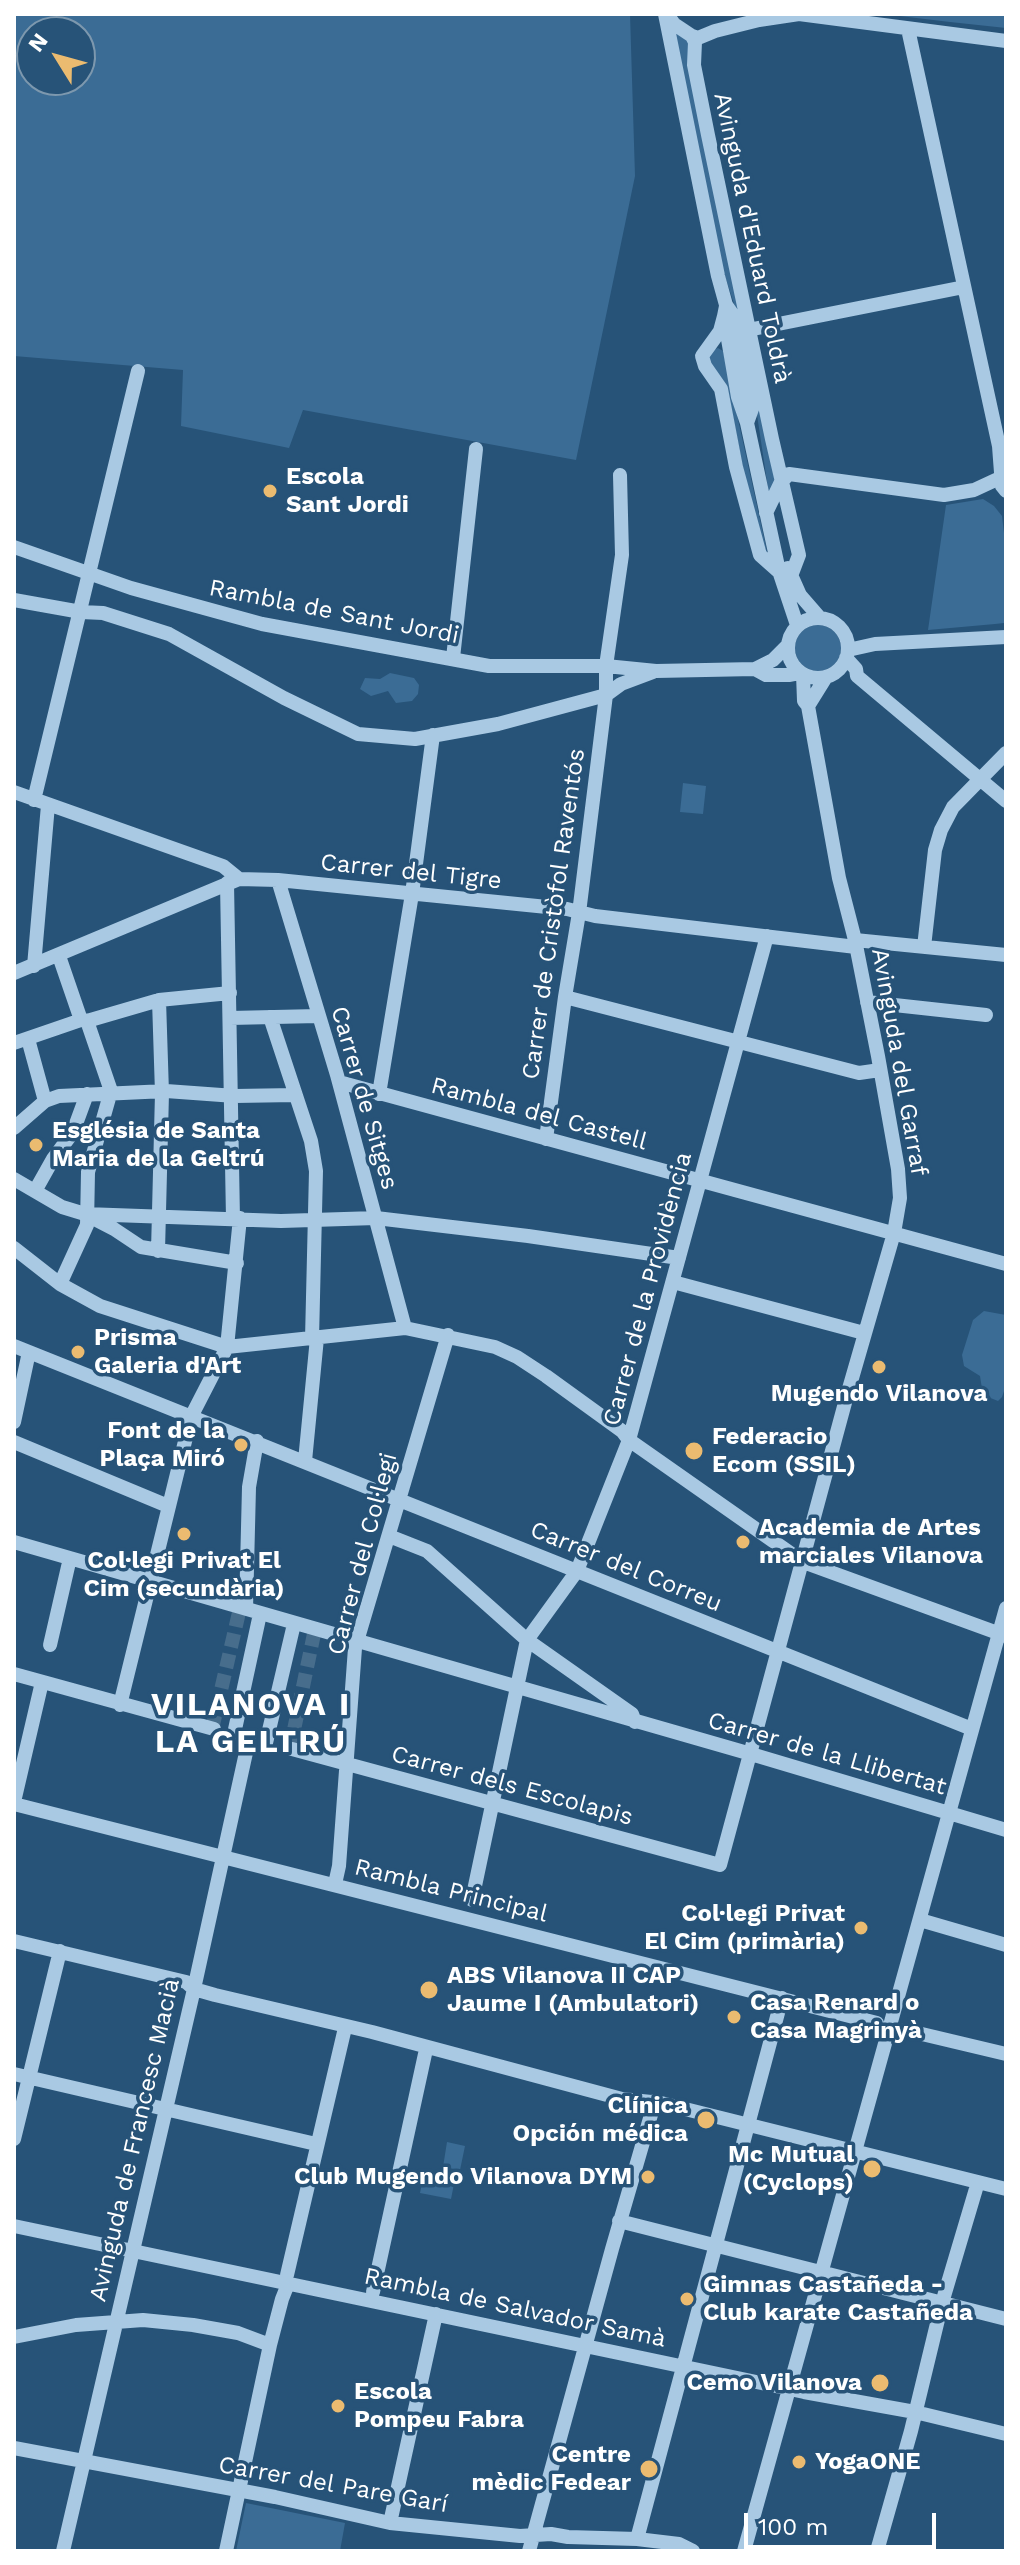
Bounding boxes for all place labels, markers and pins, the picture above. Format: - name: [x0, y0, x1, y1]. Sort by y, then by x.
- place label: Escola Sant Jordi: [286, 463, 409, 519]
- marker: Escola Sant Jordi: [261, 482, 279, 500]
- place label: Església de Santa Maria de la Geltrú: [52, 1117, 265, 1173]
- marker: Església de Santa Maria de la Geltrú: [27, 1136, 45, 1154]
- place label: Prisma Galeria d'Art: [94, 1324, 241, 1380]
- marker: Prisma Galeria d'Art: [69, 1343, 87, 1361]
- marker: Mugendo Vilanova: [870, 1358, 888, 1376]
- place label: Mugendo Vilanova: [771, 1380, 987, 1408]
- place label: Font de la Plaça Miró: [99, 1417, 225, 1473]
- place label: Federacio Ecom (SSIL): [712, 1423, 856, 1479]
- marker: Font de la Plaça Miró: [232, 1436, 250, 1454]
- marker: Federacio Ecom (SSIL): [683, 1440, 705, 1462]
- place label: Academia de Artes marciales Vilanova: [759, 1514, 983, 1570]
- marker: Col·legi Privat El Cim (secundària): [175, 1525, 193, 1543]
- marker: Academia de Artes marciales Vilanova: [734, 1533, 752, 1551]
- place label: Col·legi Privat El Cim (secundària): [84, 1547, 284, 1603]
- place label: Col·legi Privat El Cim (primària): [644, 1900, 845, 1956]
- marker: Col·legi Privat El Cim (primària): [852, 1919, 870, 1937]
- place label: ABS Vilanova II CAP Jaume I (Ambulatori): [447, 1962, 699, 2018]
- marker: ABS Vilanova II CAP Jaume I (Ambulatori): [418, 1979, 440, 2001]
- place label: Casa Renard o Casa Magrinyà: [750, 1989, 922, 2045]
- marker: Casa Renard o Casa Magrinyà: [725, 2008, 743, 2026]
- place label: Clínica Opción médica: [513, 2092, 688, 2148]
- marker: Clínica Opción médica: [695, 2109, 717, 2131]
- place label: Mc Mutual (Cyclops): [728, 2141, 854, 2197]
- marker: Mc Mutual (Cyclops): [861, 2158, 883, 2180]
- place label: Club Mugendo Vilanova DYM: [294, 2163, 632, 2191]
- marker: Club Mugendo Vilanova DYM: [639, 2168, 657, 2186]
- place label: Gimnas Castañeda - Club karate Castañeda: [703, 2271, 973, 2327]
- marker: Gimnas Castañeda - Club karate Castañeda: [678, 2290, 696, 2308]
- place label: Cemo Vilanova: [686, 2369, 862, 2397]
- marker: Cemo Vilanova: [869, 2372, 891, 2394]
- place label: Escola Pompeu Fabra: [354, 2378, 524, 2434]
- marker: Escola Pompeu Fabra: [329, 2397, 347, 2415]
- place label: Centre mèdic Fedear: [471, 2441, 631, 2497]
- place label: YogaONE: [815, 2448, 920, 2476]
- marker: YogaONE: [790, 2453, 808, 2471]
- marker: Centre mèdic Fedear: [638, 2458, 660, 2480]

